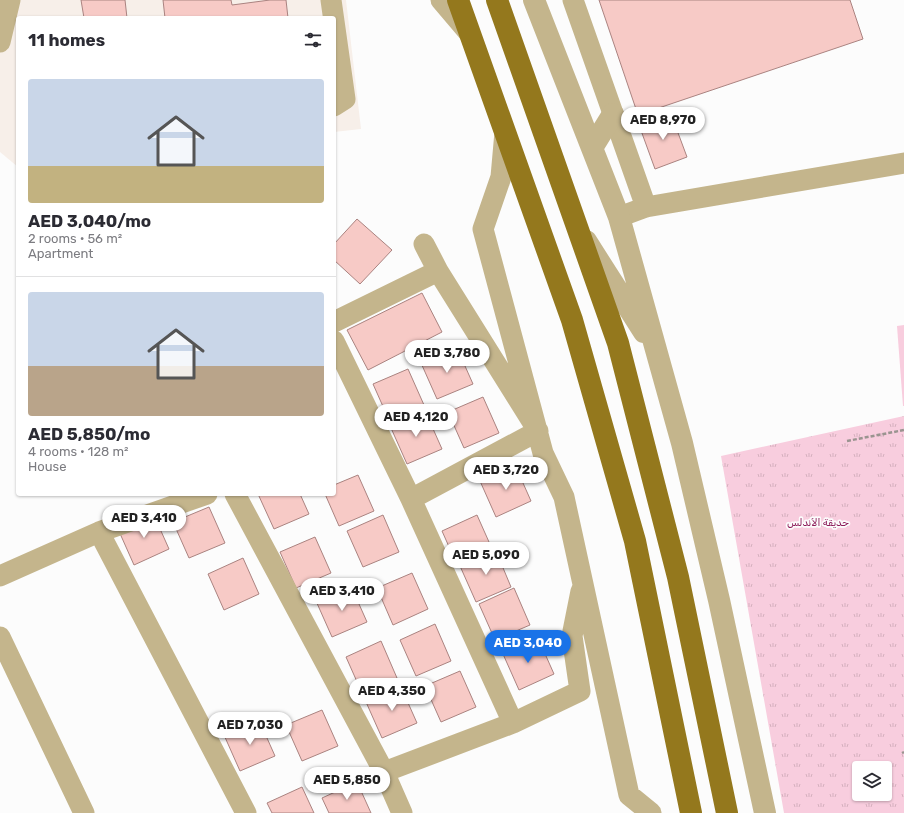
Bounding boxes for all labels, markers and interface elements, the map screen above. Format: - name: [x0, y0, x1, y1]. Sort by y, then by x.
- icon: filters: [302, 29, 324, 51]
- text: 11 homes: [28, 30, 105, 50]
- icon: home: [140, 105, 212, 177]
- pin: AED 8,970: [617, 107, 709, 141]
- text: AED 8,970: [630, 112, 696, 127]
- text: AED 3,040/mo: [28, 211, 151, 231]
- text: 2 rooms · 56 m²: [28, 231, 122, 246]
- text: Apartment: [28, 246, 93, 261]
- icon: home: [140, 318, 212, 390]
- pin: AED 3,780: [401, 340, 493, 374]
- text: AED 3,780: [414, 345, 480, 360]
- pin: AED 4,120: [370, 404, 462, 438]
- text: AED 4,120: [383, 409, 449, 424]
- text: AED 5,850/mo: [28, 424, 150, 444]
- text: 4 rooms · 128 m²: [28, 444, 128, 459]
- pin: AED 3,720: [460, 457, 552, 491]
- text: House: [28, 459, 66, 474]
- text: AED 3,720: [473, 462, 539, 477]
- pin: AED 3,410: [98, 505, 190, 539]
- text: AED 3,410: [111, 510, 177, 525]
- park label: حديقة الأندلس: [787, 517, 849, 529]
- pin: AED 5,090: [440, 542, 532, 576]
- text: AED 5,090: [452, 547, 520, 562]
- pin: AED 3,410: [296, 578, 388, 612]
- text: AED 3,410: [309, 583, 375, 598]
- pin: AED 3,040: [482, 630, 574, 664]
- text: AED 3,040: [494, 635, 562, 650]
- pin: AED 4,350: [346, 678, 438, 712]
- text: AED 4,350: [358, 683, 426, 698]
- pin: AED 7,030: [204, 712, 296, 746]
- text: AED 7,030: [217, 717, 283, 732]
- map controls: [852, 761, 892, 801]
- button: layers: [852, 761, 892, 801]
- pin: AED 5,850: [301, 767, 393, 801]
- text: AED 5,850: [313, 772, 381, 787]

